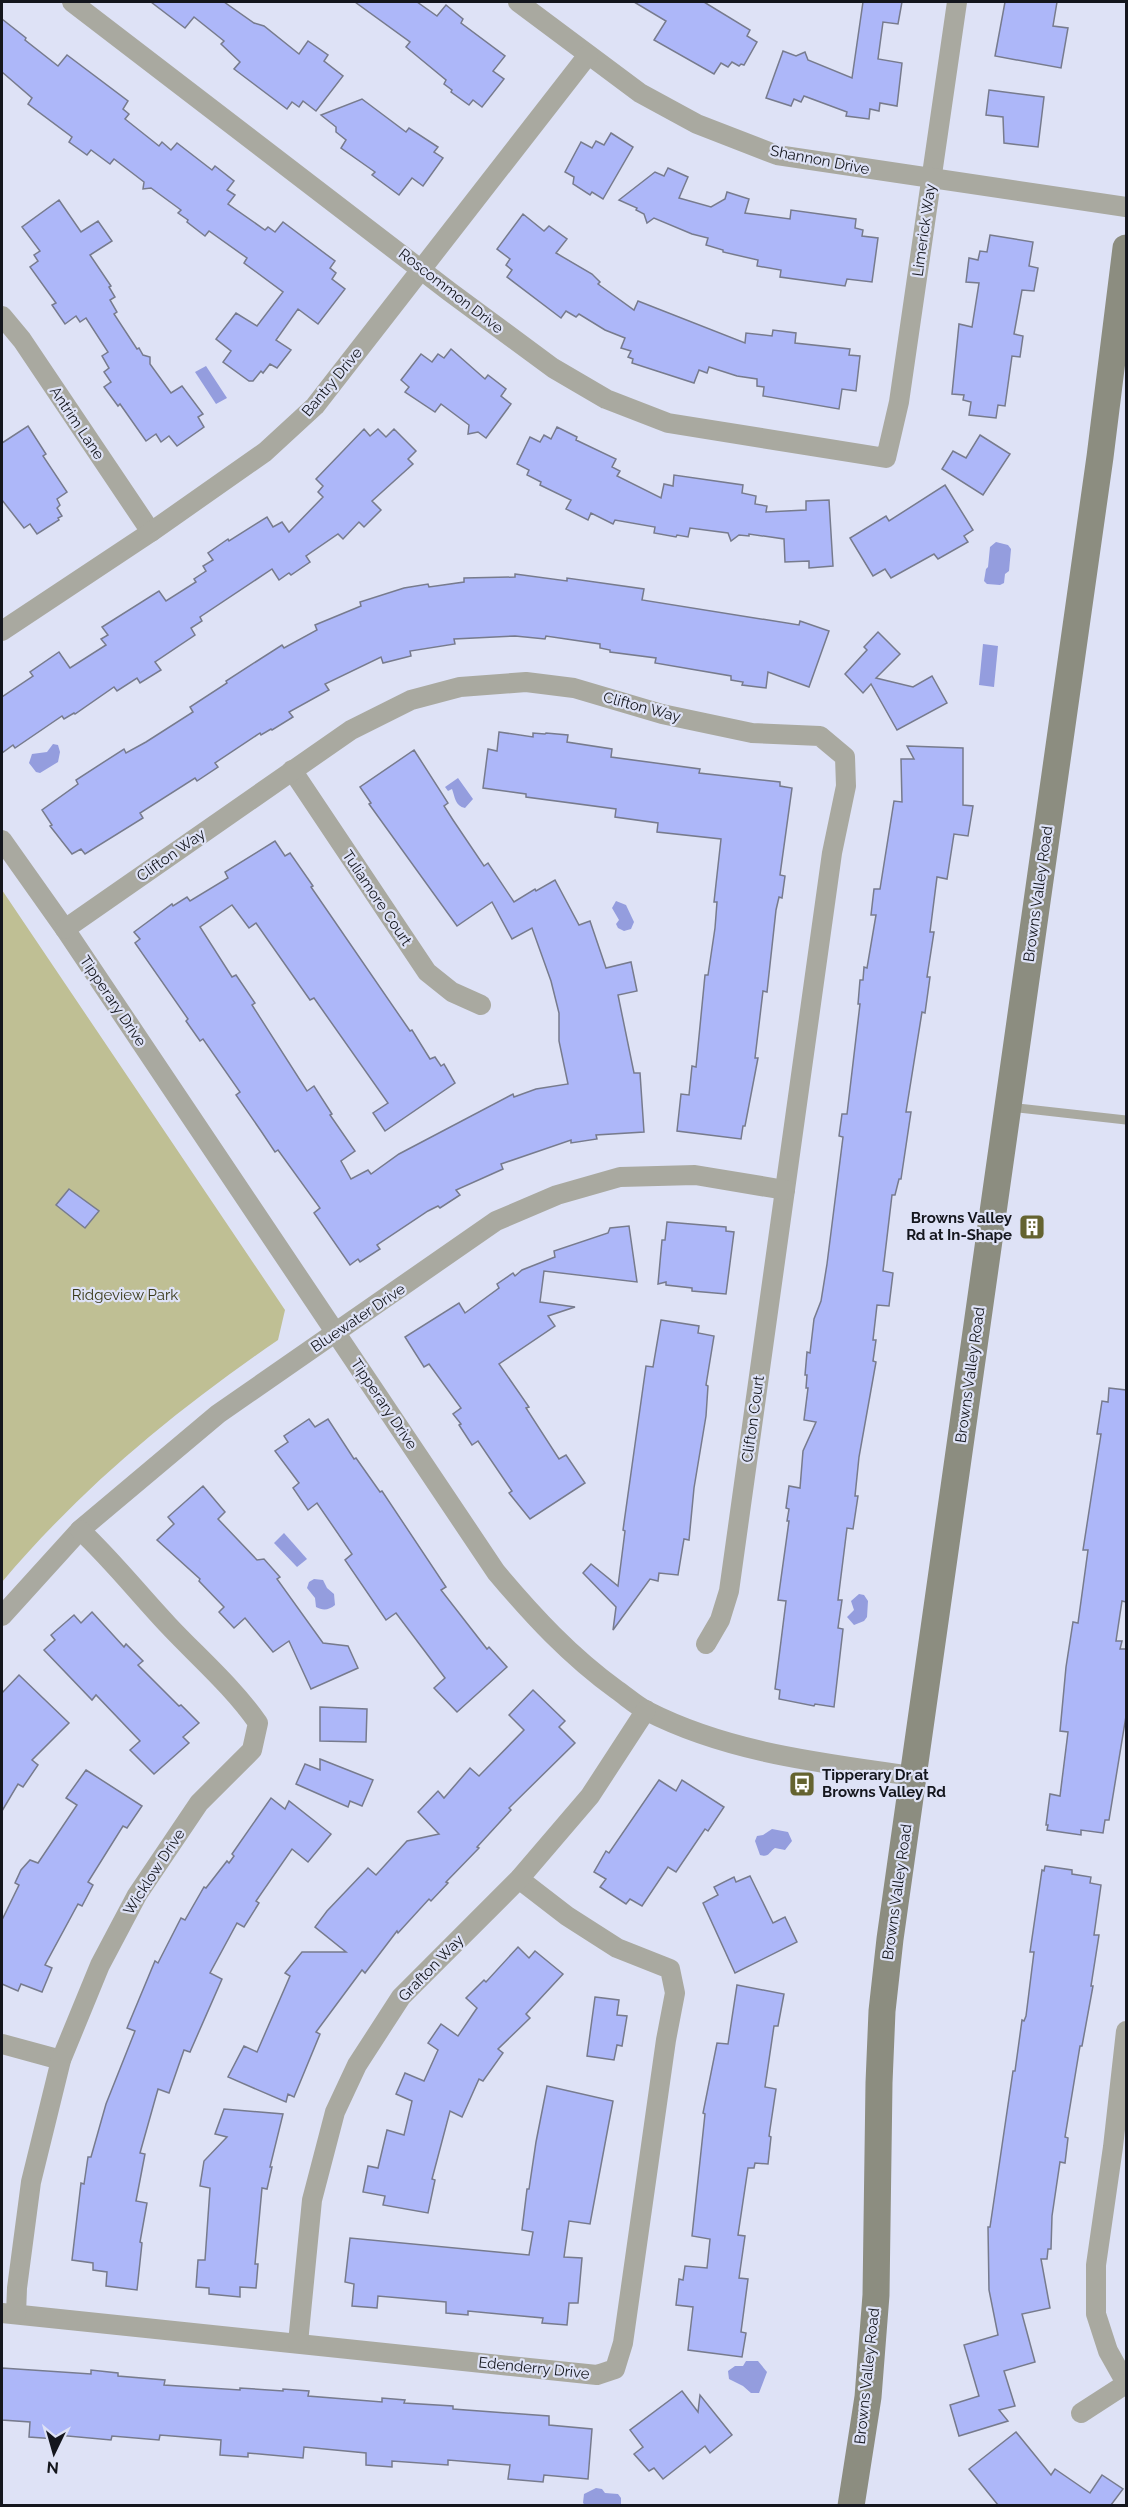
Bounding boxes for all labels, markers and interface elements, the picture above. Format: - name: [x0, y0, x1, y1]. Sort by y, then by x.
- street label: Shannon Drive: [769, 142, 871, 178]
- street label: Limerick Way: [909, 182, 939, 278]
- street label: Roscommon Drive: [395, 245, 507, 338]
- street label: Bantry Drive: [298, 344, 366, 420]
- street label: Antrim Lane: [46, 383, 108, 463]
- street label: Clifton Way: [601, 688, 683, 726]
- street label: Clifton Way: [133, 825, 209, 885]
- street label: Browns Valley Road: [1020, 825, 1056, 963]
- street label: Tuliamore Court: [338, 847, 416, 949]
- street label: Tipperary Drive: [76, 952, 150, 1050]
- place label: Browns Valley Rd at In-Shape: [906, 1209, 1013, 1244]
- building icon: Browns Valley Rd at In-Shape: [1017, 1212, 1047, 1242]
- street label: Bluewater Drive: [307, 1280, 409, 1356]
- park label: Ridgeview Park: [72, 1286, 178, 1304]
- street label: Browns Valley Road: [952, 1306, 988, 1444]
- street label: Tipperary Drive: [347, 1355, 421, 1453]
- street label: Clifton Court: [738, 1374, 768, 1464]
- place label: Tipperary Dr at Browns Valley Rd: [822, 1766, 946, 1801]
- bus stop icon: Tipperary Dr at Browns Valley Rd: [787, 1769, 817, 1799]
- street label: Browns Valley Road: [879, 1823, 915, 1961]
- street label: Wicklow Drive: [119, 1825, 189, 1919]
- street label: Grafton Way: [395, 1931, 467, 2005]
- street label: Browns Valley Road: [851, 2307, 883, 2445]
- street label: Edenderry Drive: [477, 2353, 591, 2383]
- north arrow: [24, 2423, 84, 2483]
- text: N: [46, 2457, 60, 2477]

